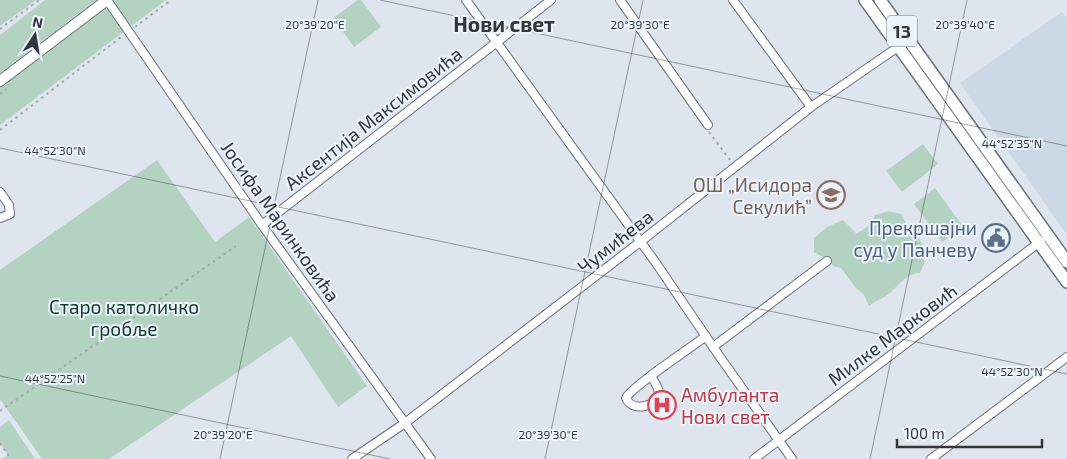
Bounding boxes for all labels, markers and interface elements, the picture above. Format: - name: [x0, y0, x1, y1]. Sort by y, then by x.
- north arrow: [10, 10, 60, 60]
- district label: Нови свет: [453, 11, 555, 36]
- text: N: [31, 12, 45, 31]
- road number: 13: [887, 16, 917, 46]
- text: 20°39'20"E: [285, 17, 345, 31]
- text: 20°39'30"E: [610, 17, 670, 31]
- text: 20°39'40"E: [935, 17, 995, 31]
- street label: Аксентија Максимовића: [280, 42, 466, 194]
- street label: Јосифа Маринковића: [217, 136, 345, 306]
- text: 44°52'35"N: [982, 136, 1042, 150]
- text: 44°52'30"N: [24, 143, 86, 157]
- place label: ОШ „Исидора Секулић”: [693, 173, 812, 219]
- school or university icon: ОШ „Исидора Секулић”: [816, 180, 846, 210]
- street label: Чумићева: [573, 204, 658, 278]
- place label: Прекршајни суд у Панчеву: [853, 216, 977, 262]
- public building icon: Прекршајни суд у Панчеву: [981, 223, 1011, 253]
- street label: Милке Марковић: [823, 278, 961, 390]
- park label: Старо католичко гробље: [49, 295, 199, 340]
- text: 44°52'30"N: [981, 364, 1043, 378]
- text: 44°52'25"N: [25, 371, 85, 385]
- place label: Амбуланта Нови свет: [681, 383, 779, 428]
- hospital icon: Амбуланта Нови свет: [647, 390, 677, 420]
- scale bar: [897, 416, 1042, 448]
- text: 100 m: [904, 424, 945, 442]
- text: 20°39'20"E: [193, 427, 253, 441]
- text: 20°39'30"E: [518, 427, 578, 441]

